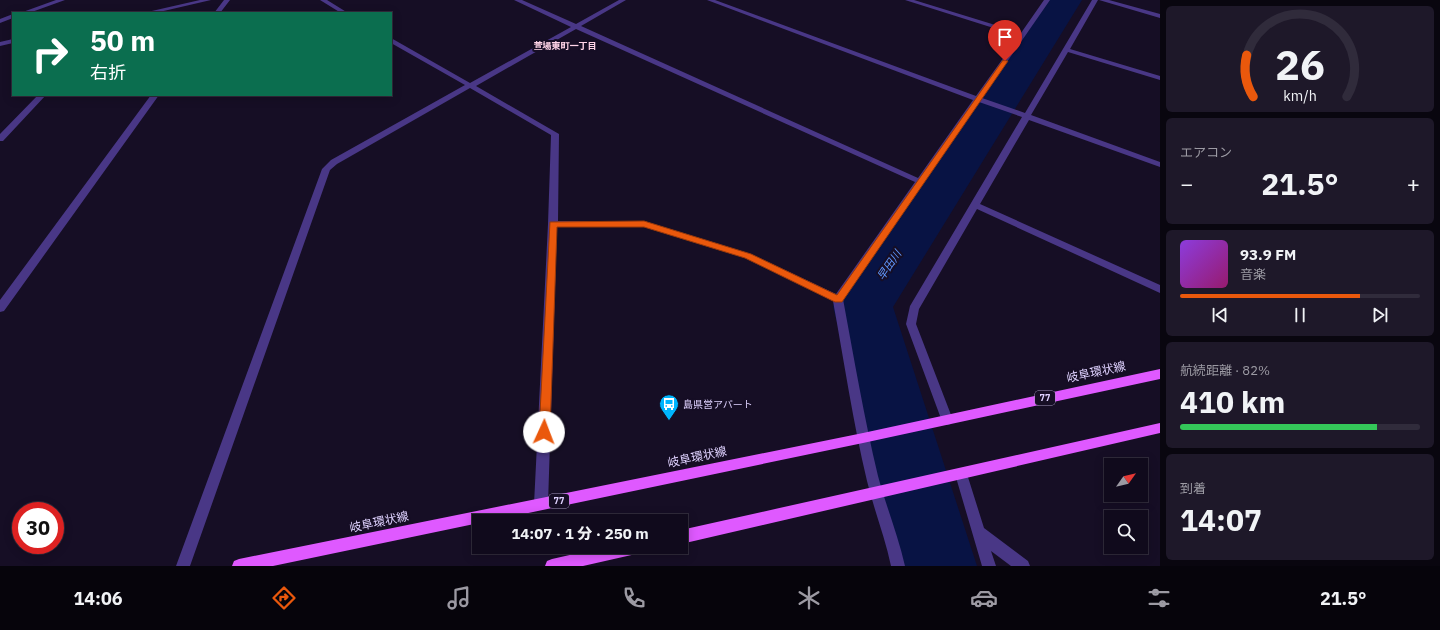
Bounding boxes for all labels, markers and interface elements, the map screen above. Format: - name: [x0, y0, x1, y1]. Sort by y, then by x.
- pin: [988, 20, 1022, 61]
- text: 50 m: [90, 22, 155, 59]
- icon: arrive: [994, 26, 1016, 48]
- icon: right: [24, 28, 76, 80]
- text: 26: [1275, 37, 1325, 91]
- district label: 萱場東町一丁目: [533, 40, 597, 51]
- text: 右折: [90, 61, 126, 84]
- text: km/h: [1283, 86, 1317, 105]
- text: エアコン: [1180, 144, 1232, 161]
- text: 21.5°: [1261, 164, 1339, 203]
- text: −: [1180, 169, 1193, 198]
- text: +: [1407, 169, 1420, 198]
- text: 93.9 FM: [1240, 245, 1296, 264]
- water label: 早田川: [874, 247, 905, 283]
- text: 音楽: [1240, 266, 1266, 283]
- icon: previous: [1209, 304, 1231, 326]
- icon: pause: [1289, 304, 1311, 326]
- icon: next: [1369, 304, 1391, 326]
- street label: 岐阜環状線: [1065, 358, 1127, 385]
- text: 航続距離 · 82%: [1180, 362, 1270, 379]
- text: 410 km: [1180, 382, 1285, 421]
- road number: 77: [1035, 391, 1055, 405]
- bus stop icon: 島県営アパート: [658, 393, 680, 421]
- place label: 島県営アパート: [683, 398, 753, 411]
- position arrow: [523, 411, 565, 453]
- street label: 岐阜環状線: [666, 443, 728, 470]
- north arrow: [1104, 458, 1148, 502]
- map controls: [1104, 458, 1148, 554]
- text: 到着: [1180, 480, 1206, 497]
- road number: 77: [549, 494, 569, 508]
- text: 14:07: [1180, 500, 1262, 539]
- speed limit sign: 30: [12, 502, 64, 554]
- street label: 岐阜環状線: [348, 508, 410, 535]
- button: search: [1104, 510, 1148, 554]
- text: 14:07 · 1 分 · 250 m: [511, 524, 649, 543]
- icon: directions: [270, 584, 298, 612]
- icon: music: [445, 584, 473, 612]
- icon: phone: [620, 584, 648, 612]
- icon: climate: [795, 584, 823, 612]
- icon: car: [970, 584, 998, 612]
- icon: filters: [1145, 584, 1173, 612]
- text: 14:06: [74, 587, 123, 610]
- text: 21.5°: [1320, 587, 1366, 610]

